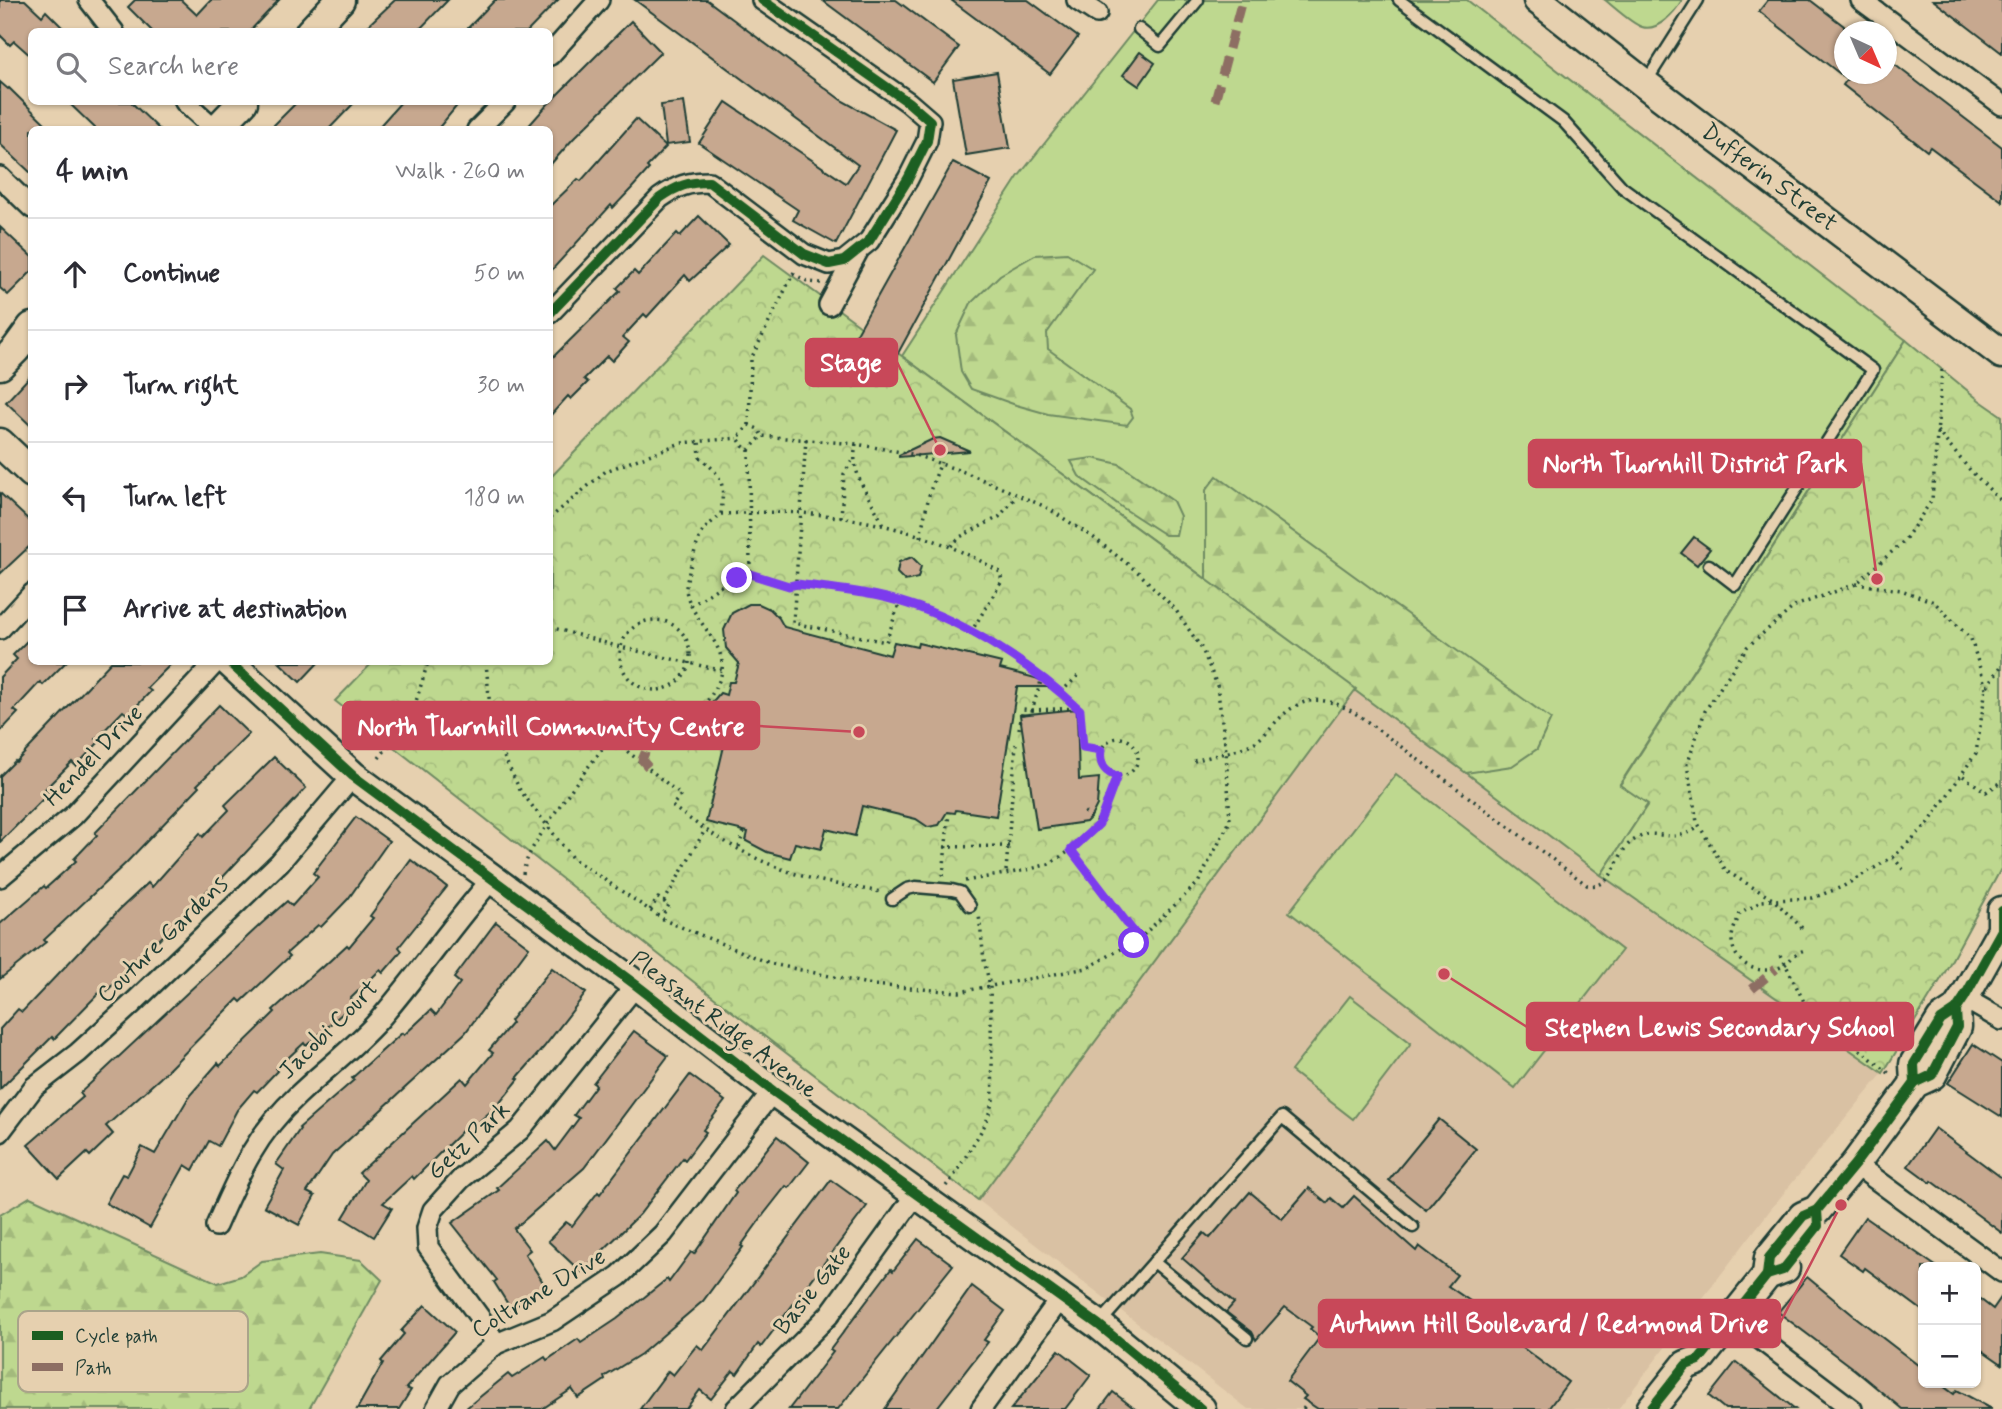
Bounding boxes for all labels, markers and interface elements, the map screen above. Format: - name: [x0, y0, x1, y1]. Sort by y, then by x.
- north arrow: [1834, 21, 1897, 84]
- search box: [28, 28, 553, 105]
- icon: search: [52, 48, 90, 86]
- text: Search here: [108, 50, 239, 84]
- street label: Dufferin Street: [1695, 117, 1843, 239]
- text: 4 min: [56, 152, 129, 191]
- text: Walk · 260 m: [395, 157, 525, 187]
- icon: ahead: [56, 255, 94, 293]
- text: Continue: [123, 257, 220, 291]
- text: 50 m: [474, 259, 525, 289]
- callout: Stage: [806, 339, 897, 386]
- text: Stage: [820, 347, 882, 384]
- icon: right: [56, 367, 94, 405]
- text: Turn right: [123, 369, 239, 403]
- text: 30 m: [477, 371, 525, 401]
- callout: North Thornhill District Park: [1529, 440, 1861, 487]
- text: North Thornhill District Park: [1543, 448, 1847, 482]
- icon: left: [56, 479, 94, 517]
- text: Turn left: [123, 481, 227, 515]
- text: 180 m: [464, 483, 525, 513]
- route end: [721, 562, 752, 593]
- icon: arrive: [56, 591, 94, 629]
- text: Arrive at destination: [123, 593, 347, 627]
- street label: Hendel Drive: [38, 698, 150, 814]
- callout: North Thornhill Community Centre: [343, 702, 759, 749]
- text: North Thornhill Community Centre: [357, 711, 745, 745]
- street label: Couture Gardens: [91, 870, 235, 1010]
- route start: [1118, 927, 1149, 958]
- street label: Pleasant Ridge Avenue: [621, 944, 823, 1108]
- street label: Jacobi Court: [272, 973, 386, 1087]
- callout: Stephen Lewis Secondary School: [1527, 1003, 1913, 1050]
- text: Stephen Lewis Secondary School: [1545, 1012, 1895, 1046]
- street label: Getz Park: [421, 1095, 517, 1187]
- street label: Basie Gate: [767, 1238, 859, 1342]
- street label: Coltrane Drive: [466, 1242, 612, 1346]
- map controls: [1918, 1262, 1981, 1388]
- button: +: [1918, 1262, 1981, 1325]
- callout: Autumn Hill Boulevard / Redmond Drive: [1319, 1300, 1780, 1347]
- text: Autumn Hill Boulevard / Redmond Drive: [1329, 1308, 1769, 1342]
- legend: [18, 1311, 248, 1392]
- text: Cycle path: [75, 1324, 158, 1349]
- button: −: [1918, 1325, 1981, 1388]
- text: Path: [75, 1356, 112, 1381]

